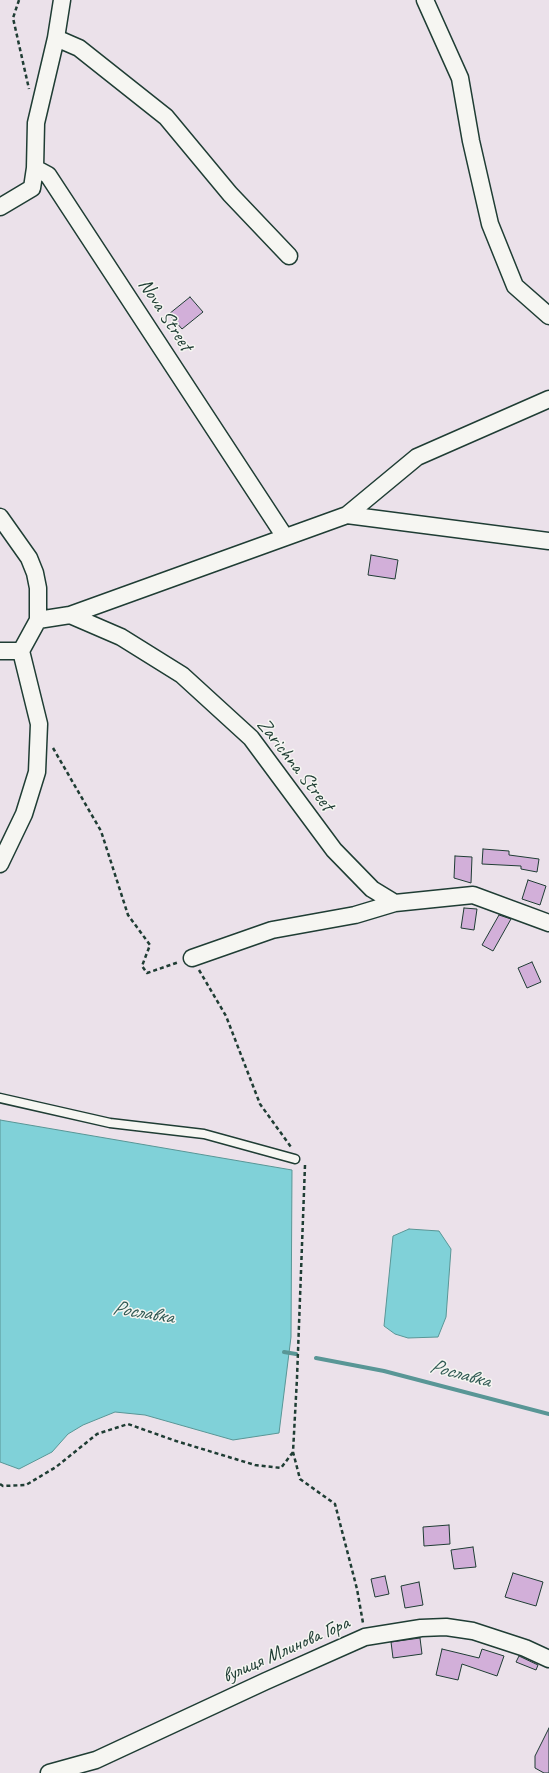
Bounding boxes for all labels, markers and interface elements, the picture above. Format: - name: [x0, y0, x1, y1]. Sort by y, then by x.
- street label: Nova Street: [133, 274, 197, 356]
- street label: Zarichna Street: [251, 714, 339, 816]
- water label: Рославка: [111, 1296, 175, 1330]
- water label: Рославка: [427, 1354, 493, 1394]
- street label: вулиця Млинова Гора: [219, 1611, 353, 1689]

